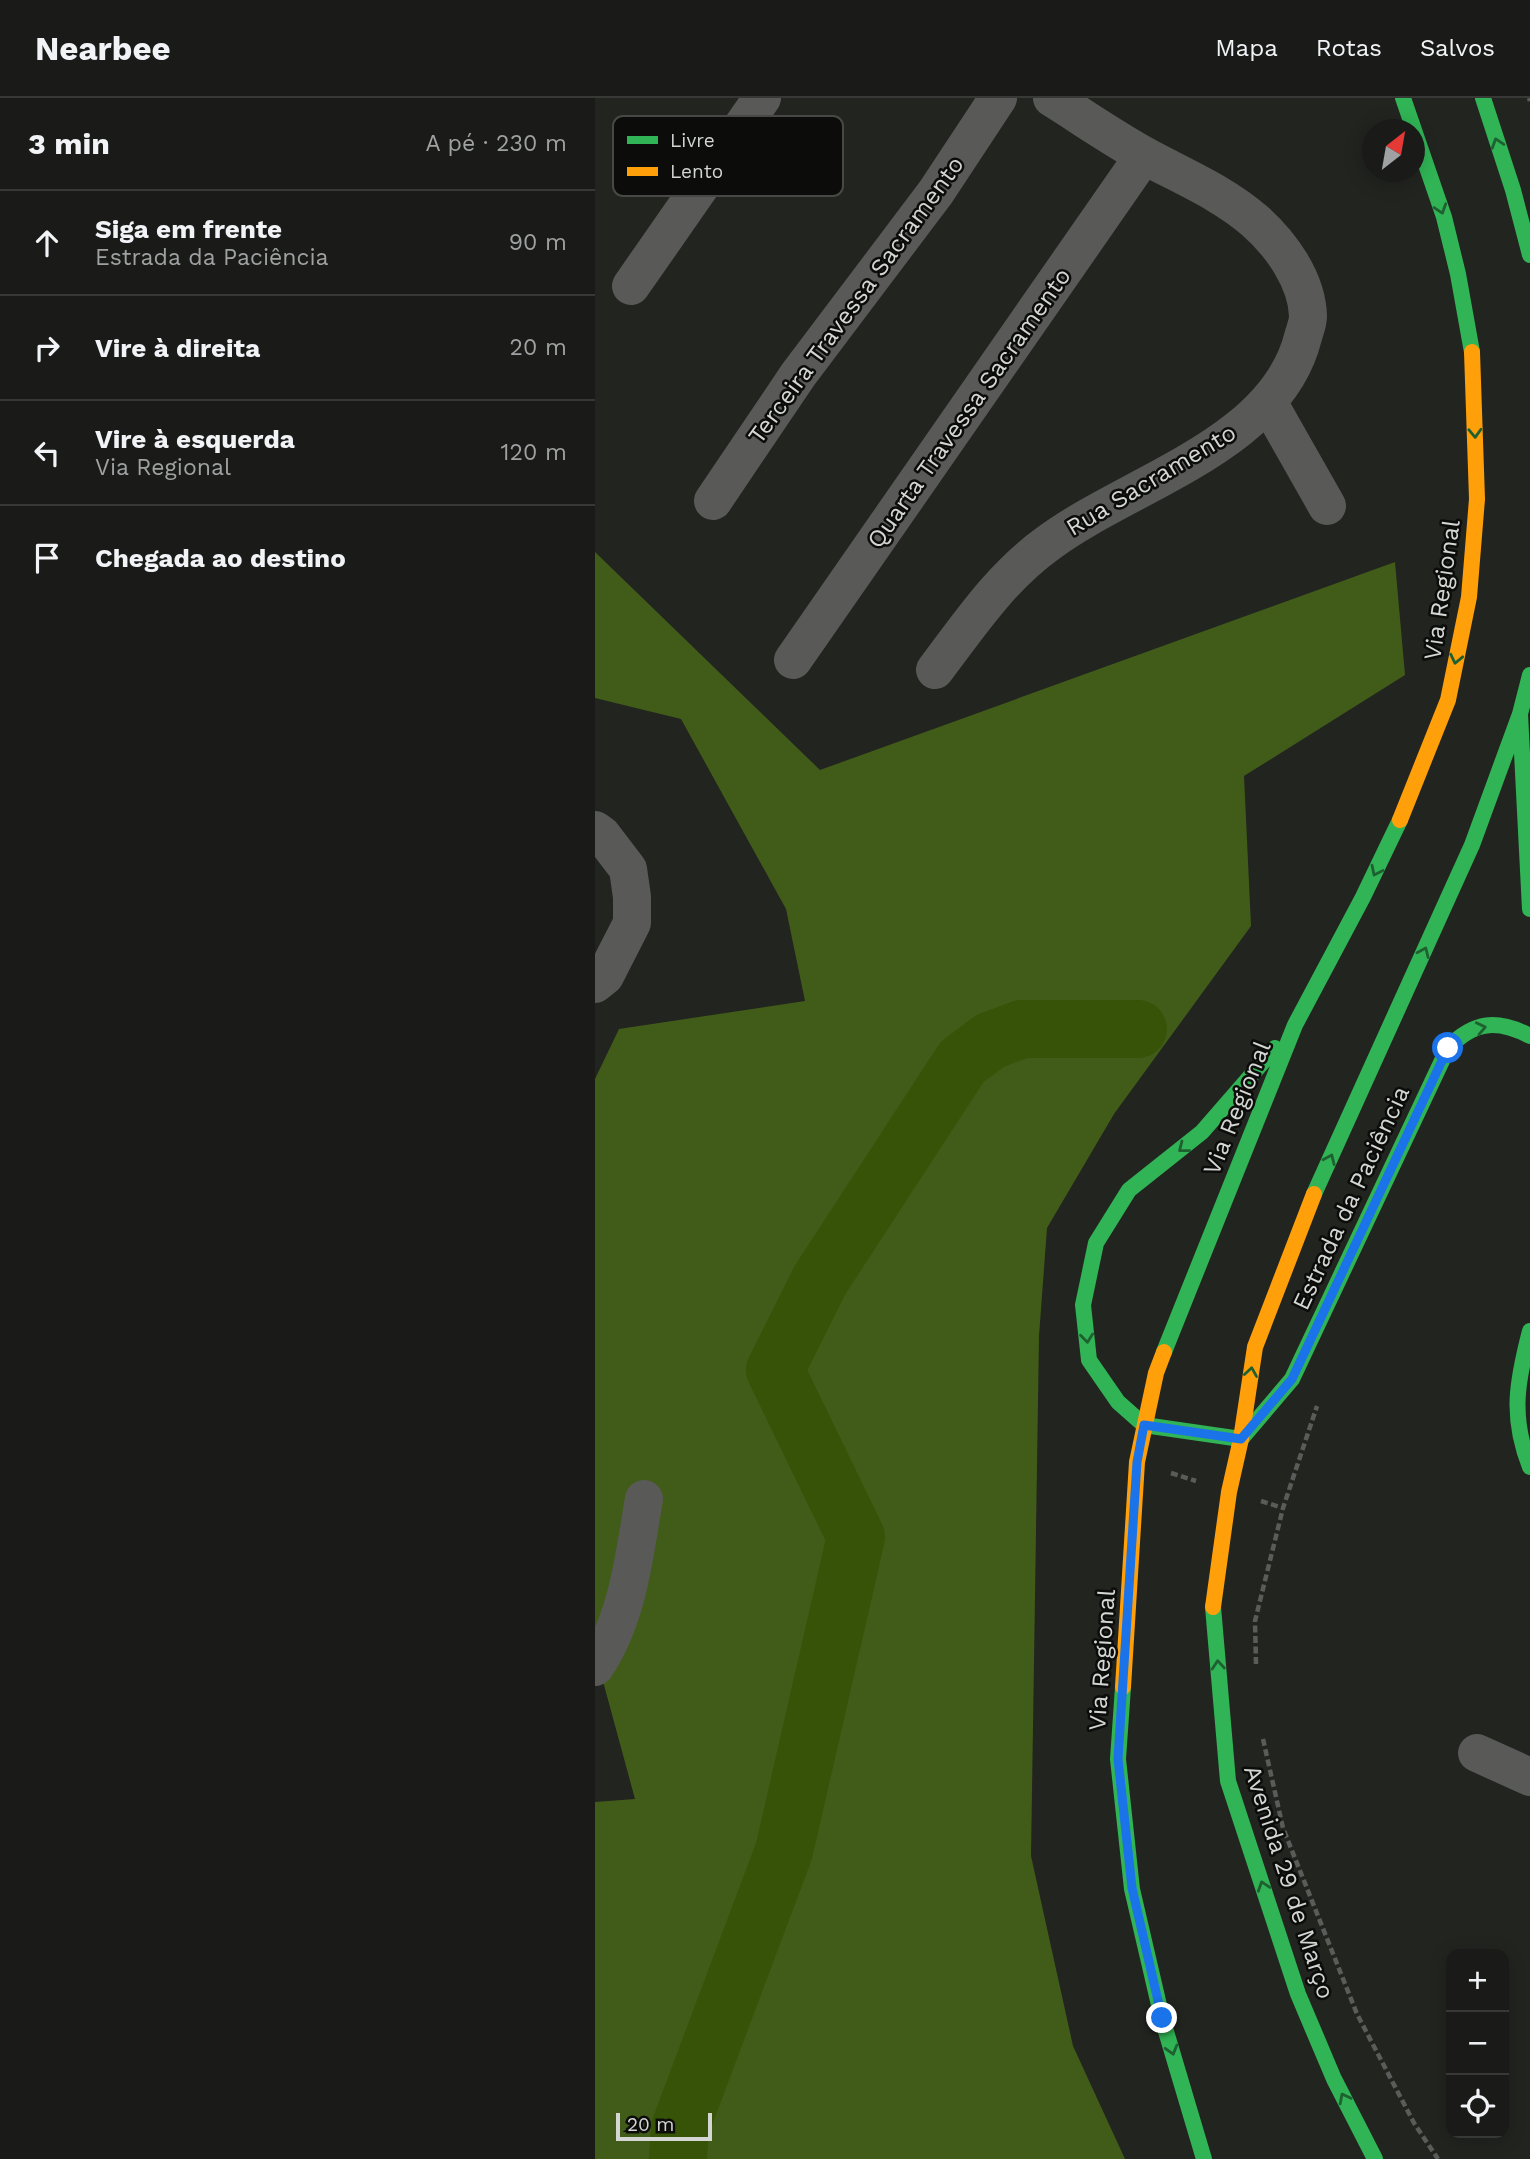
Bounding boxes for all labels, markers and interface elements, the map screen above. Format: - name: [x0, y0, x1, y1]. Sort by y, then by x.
- text: Nearbee: [35, 29, 171, 68]
- text: Mapa: [1215, 34, 1278, 62]
- text: Rotas: [1316, 34, 1382, 62]
- text: Salvos: [1420, 34, 1495, 62]
- legend: [613, 116, 843, 196]
- north arrow: [1362, 119, 1425, 182]
- text: 3 min: [28, 126, 110, 161]
- text: Livre: [670, 129, 715, 152]
- text: A pé · 230 m: [425, 130, 567, 157]
- one-way arrow: [1491, 137, 1505, 149]
- street label: Terceira Travessa Sacramento: [742, 151, 970, 449]
- text: Lento: [670, 160, 723, 183]
- one-way arrow: [1433, 202, 1448, 214]
- text: Siga em frente: [95, 214, 282, 244]
- icon: ahead: [28, 224, 66, 262]
- text: 90 m: [509, 229, 567, 256]
- text: Estrada da Paciência: [95, 244, 329, 271]
- street label: Quarta Travessa Sacramento: [861, 263, 1077, 553]
- icon: right: [28, 329, 66, 367]
- text: Vire à direita: [95, 333, 260, 363]
- text: 20 m: [510, 334, 567, 361]
- street label: Rua Sacramento: [1061, 418, 1241, 542]
- text: Vire à esquerda: [95, 424, 295, 454]
- one-way arrow: [1467, 428, 1483, 439]
- icon: left: [28, 434, 66, 472]
- text: 120 m: [501, 439, 567, 466]
- text: Via Regional: [95, 454, 231, 481]
- street label: Via Regional: [1418, 517, 1466, 662]
- icon: arrive: [28, 539, 66, 577]
- text: Chegada ao destino: [95, 543, 346, 573]
- one-way arrow: [1450, 653, 1465, 665]
- one-way arrow: [1370, 864, 1384, 876]
- one-way arrow: [1416, 947, 1430, 959]
- one-way arrow: [1475, 1021, 1487, 1036]
- route start: [1432, 1032, 1463, 1063]
- street label: Via Regional: [1197, 1036, 1277, 1179]
- street label: Estrada da Paciência: [1287, 1082, 1415, 1314]
- one-way arrow: [1178, 1139, 1191, 1152]
- one-way arrow: [1322, 1154, 1336, 1166]
- one-way arrow: [1079, 1333, 1094, 1344]
- one-way arrow: [1243, 1366, 1258, 1377]
- street label: Via Regional: [1083, 1588, 1121, 1732]
- one-way arrow: [1211, 1659, 1226, 1670]
- street label: Avenida 29 de Março: [1238, 1762, 1340, 2002]
- one-way arrow: [1257, 1881, 1271, 1893]
- map controls: [1446, 1949, 1509, 2138]
- button: +: [1446, 1949, 1509, 2012]
- route end: [1146, 2002, 1177, 2033]
- button: −: [1446, 2012, 1509, 2075]
- one-way arrow: [1163, 2044, 1178, 2056]
- button: locate: [1446, 2075, 1509, 2138]
- one-way arrow: [1338, 2093, 1352, 2106]
- scale bar: [616, 2110, 712, 2142]
- text: 20 m: [627, 2113, 674, 2136]

